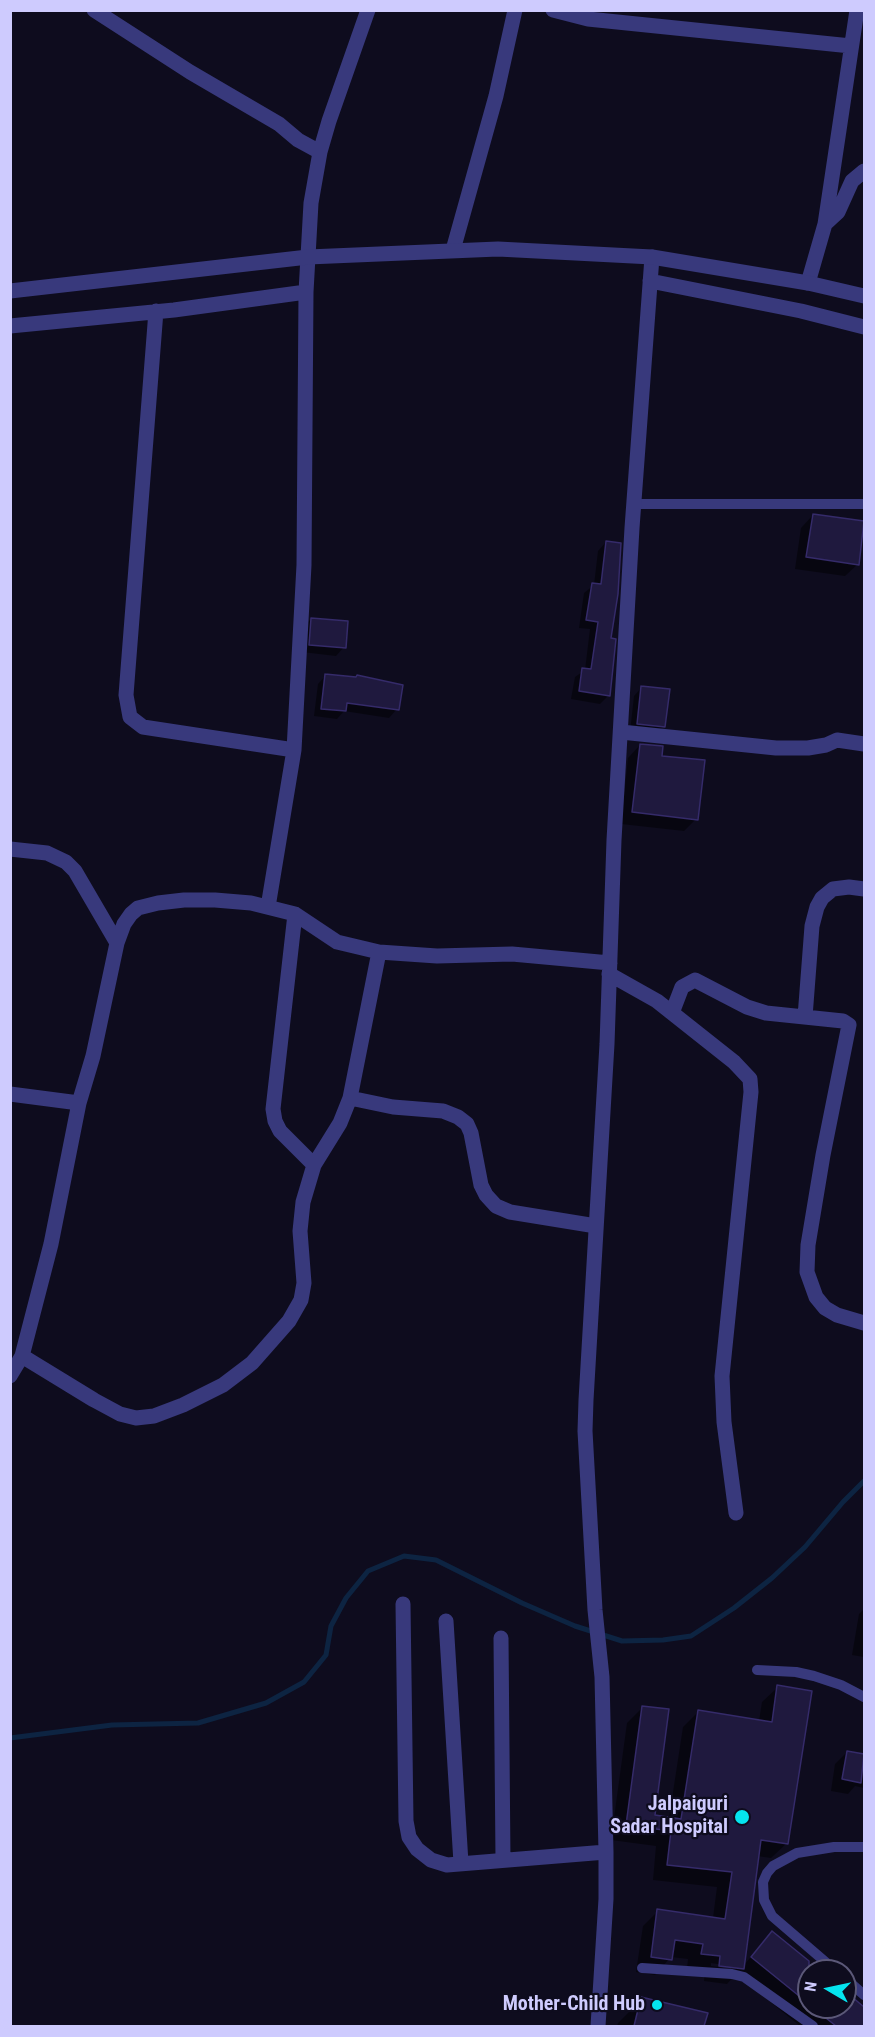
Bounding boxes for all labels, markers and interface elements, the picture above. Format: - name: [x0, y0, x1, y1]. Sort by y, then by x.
- place label: Jalpaiguri Sadar Hospital: [610, 1793, 728, 1840]
- marker: Jalpaiguri Sadar Hospital: [733, 1808, 751, 1826]
- north arrow: [797, 1959, 857, 2019]
- text: N: [801, 1980, 821, 1993]
- place label: Mother-Child Hub: [503, 1993, 645, 2017]
- marker: Mother-Child Hub: [650, 1998, 664, 2012]

